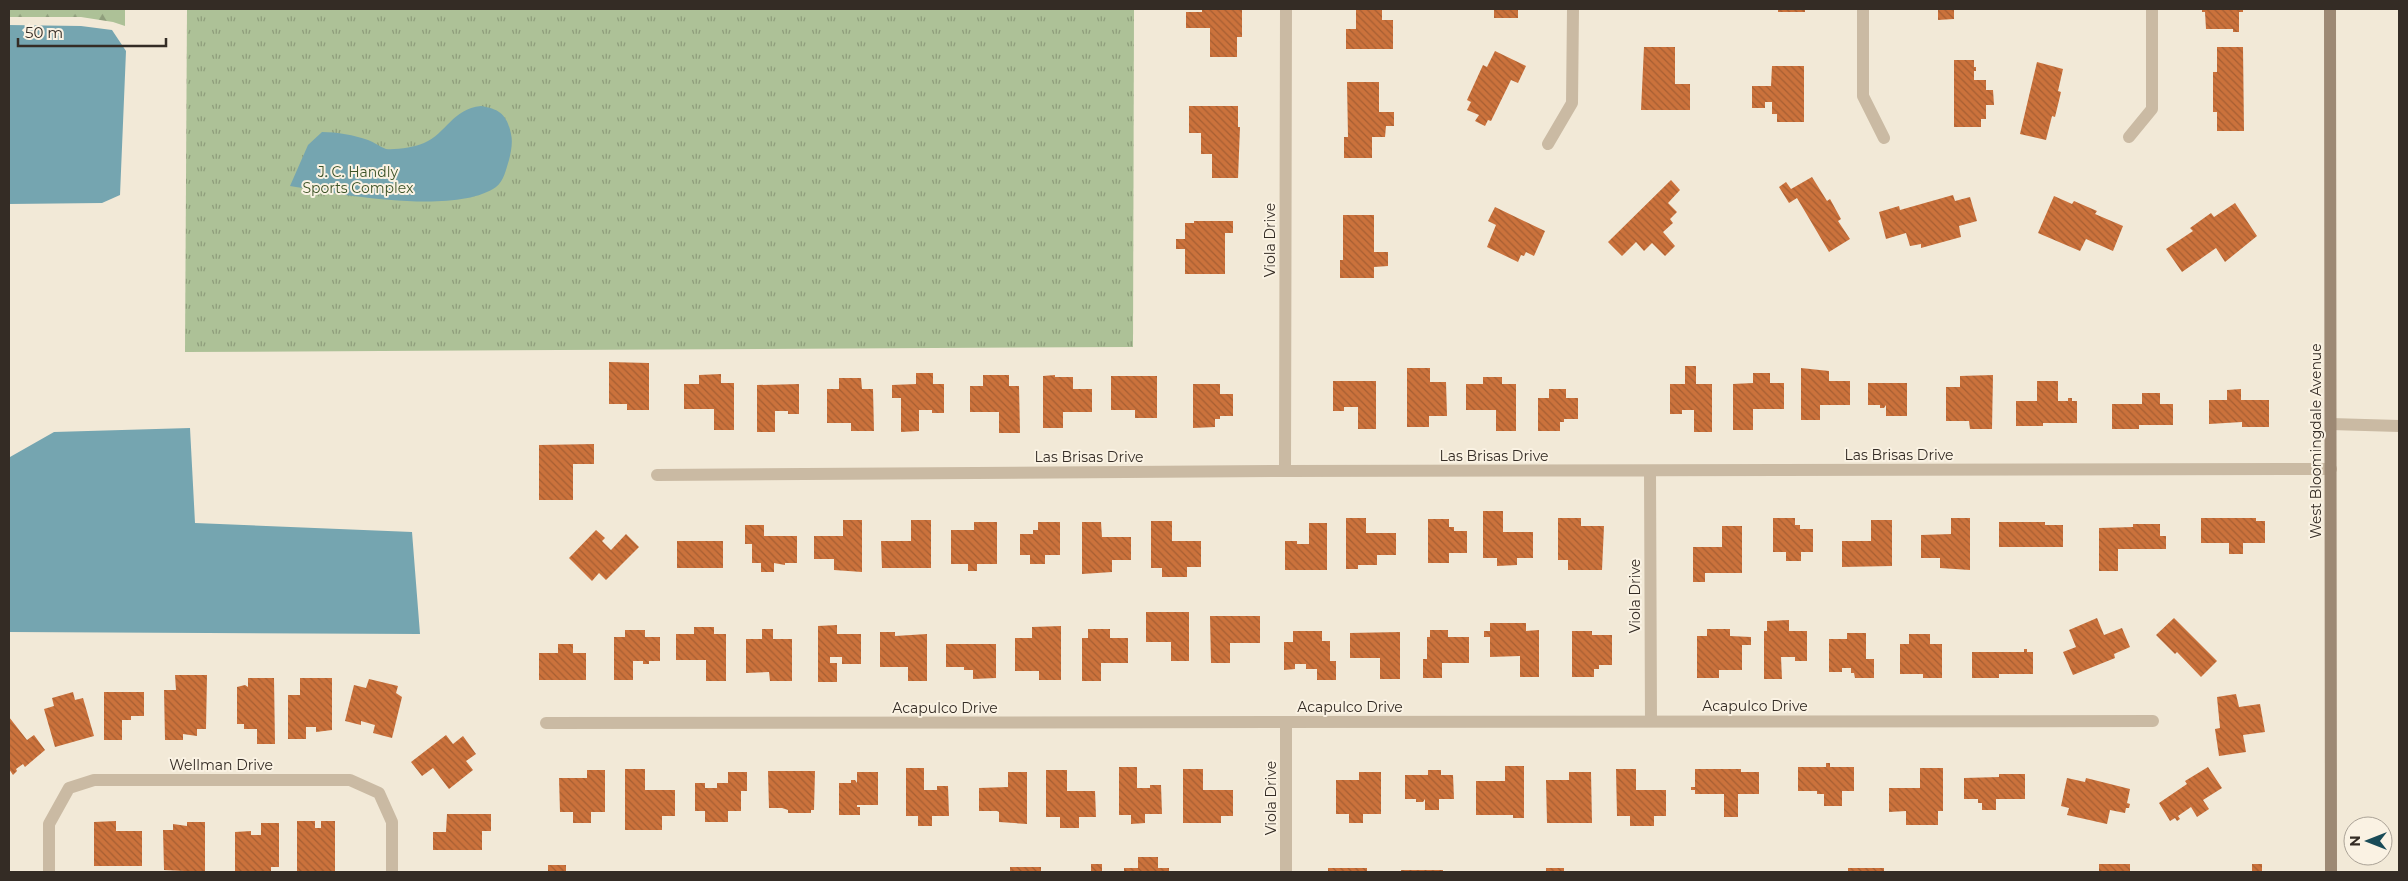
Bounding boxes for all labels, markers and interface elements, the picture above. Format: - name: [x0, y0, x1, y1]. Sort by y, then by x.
- scale bar: [18, 15, 165, 47]
- text: 50 m: [25, 23, 63, 42]
- park label: J. C. Handly Sports Complex: [302, 163, 414, 197]
- street label: Viola Drive: [1261, 203, 1279, 277]
- street label: West Bloomingdale Avenue: [2307, 343, 2325, 539]
- street label: Las Brisas Drive: [1844, 446, 1954, 464]
- street label: Las Brisas Drive: [1439, 447, 1549, 465]
- street label: Las Brisas Drive: [1034, 448, 1144, 466]
- street label: Viola Drive: [1626, 559, 1644, 633]
- street label: Acapulco Drive: [1702, 697, 1808, 715]
- street label: Acapulco Drive: [1297, 698, 1403, 716]
- street label: Acapulco Drive: [892, 699, 998, 717]
- street label: Wellman Drive: [169, 756, 273, 774]
- street label: Viola Drive: [1262, 761, 1280, 835]
- north arrow: [2343, 816, 2393, 866]
- text: N: [2346, 835, 2364, 847]

